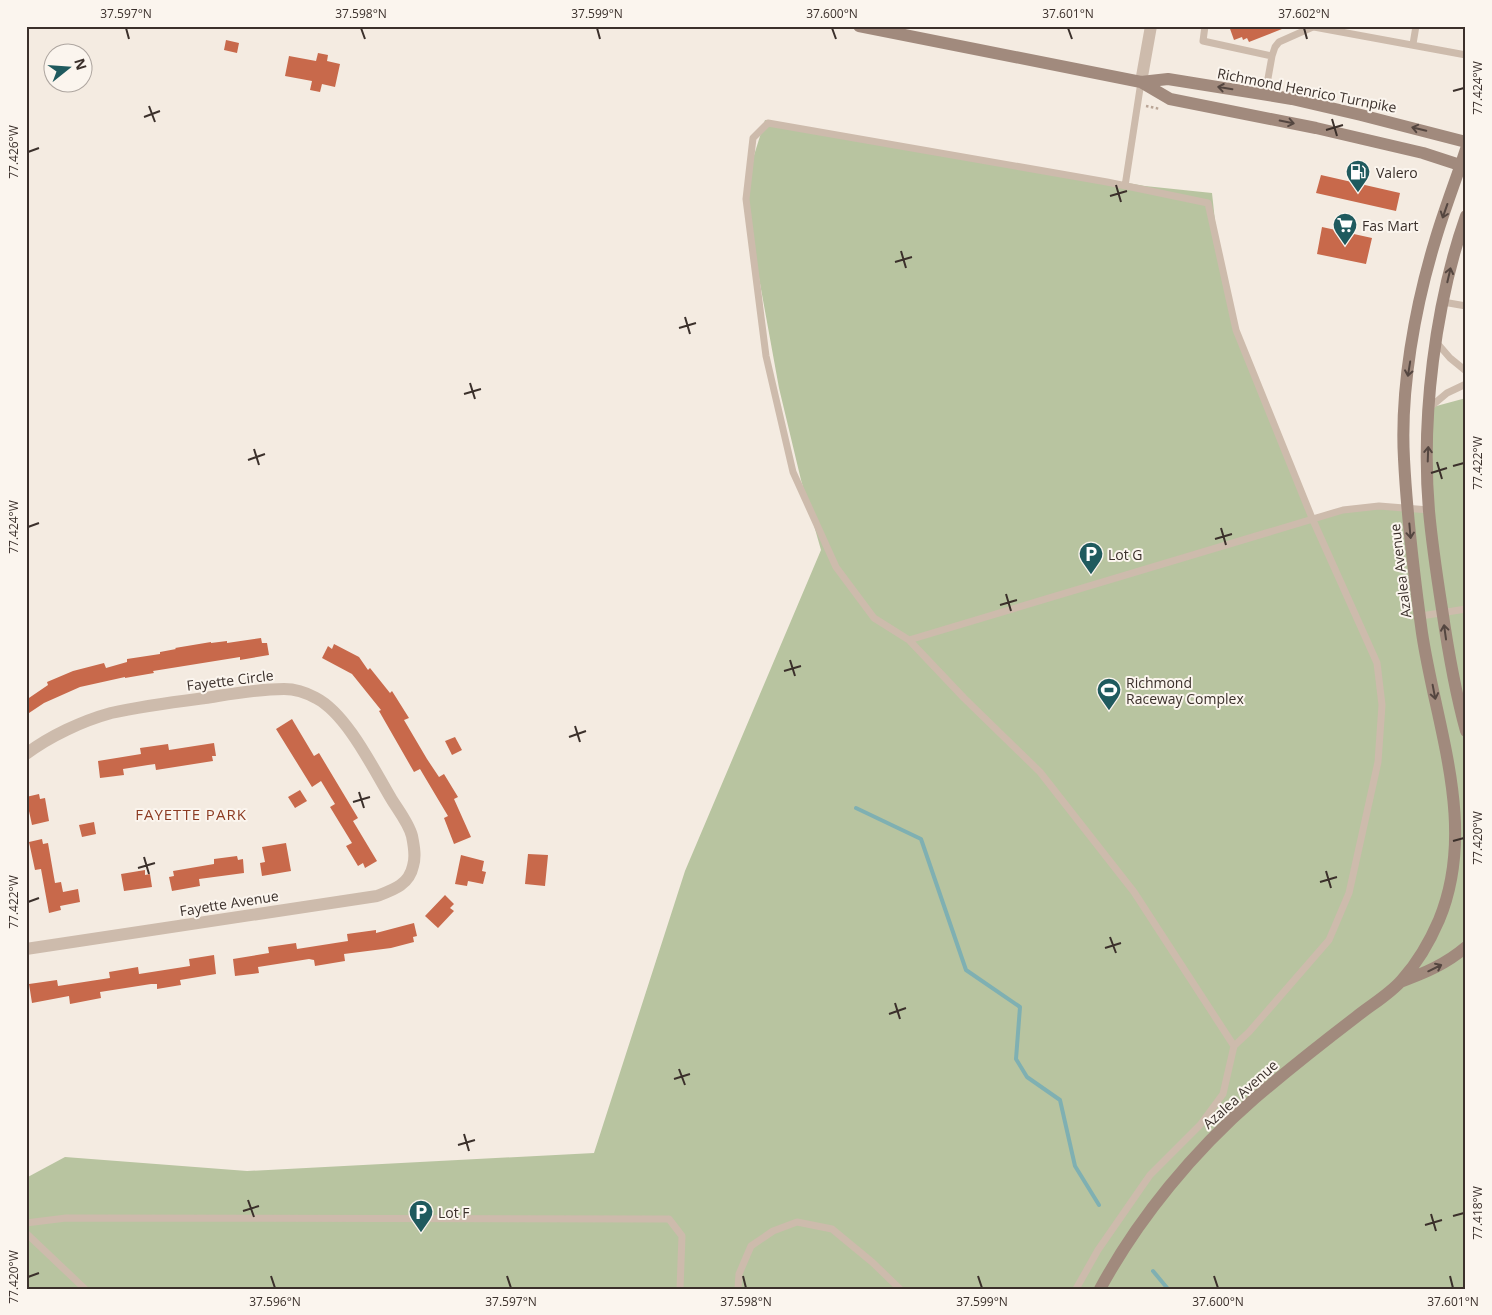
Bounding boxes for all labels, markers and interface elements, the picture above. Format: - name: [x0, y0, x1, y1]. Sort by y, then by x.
- text: 37.597°N: [100, 5, 152, 22]
- text: 37.598°N: [335, 5, 387, 22]
- text: 37.599°N: [571, 5, 623, 22]
- text: 37.600°N: [806, 5, 858, 22]
- text: 37.601°N: [1042, 5, 1094, 22]
- text: 37.602°N: [1278, 5, 1330, 22]
- north arrow: [42, 42, 92, 92]
- text: N: [70, 56, 92, 72]
- text: 77.424°W: [1469, 61, 1486, 115]
- street label: Richmond Henrico Turnpike: [1216, 63, 1398, 117]
- one-way arrow: [1218, 83, 1234, 93]
- one-way arrow: [1279, 118, 1295, 128]
- one-way arrow: [1411, 124, 1427, 133]
- text: 77.426°W: [5, 125, 22, 179]
- fuel station icon: Valero: [1345, 159, 1371, 193]
- place label: Valero: [1376, 163, 1418, 182]
- one-way arrow: [1440, 203, 1449, 218]
- supermarket icon: Fas Mart: [1332, 212, 1358, 246]
- place label: Fas Mart: [1362, 216, 1418, 235]
- one-way arrow: [1445, 268, 1454, 284]
- one-way arrow: [1403, 361, 1413, 377]
- text: 77.422°W: [1469, 436, 1486, 490]
- one-way arrow: [1423, 446, 1432, 462]
- text: 77.424°W: [5, 500, 22, 554]
- street label: Azalea Avenue: [1385, 523, 1415, 619]
- one-way arrow: [1405, 523, 1415, 539]
- parking icon: Lot G: [1078, 541, 1104, 575]
- place label: Lot G: [1108, 545, 1143, 564]
- one-way arrow: [1440, 625, 1450, 641]
- street label: Fayette Circle: [185, 665, 275, 695]
- place label: Richmond Raceway Complex: [1126, 673, 1244, 708]
- sports icon: Richmond Raceway Complex: [1096, 677, 1122, 711]
- one-way arrow: [1430, 683, 1439, 699]
- district label: FAYETTE PARK: [135, 804, 247, 824]
- text: 77.420°W: [1469, 811, 1486, 865]
- text: 77.422°W: [5, 875, 22, 929]
- street label: Fayette Avenue: [178, 886, 280, 920]
- one-way arrow: [1427, 963, 1442, 972]
- street label: Azalea Avenue: [1198, 1055, 1282, 1133]
- text: 77.418°W: [1469, 1186, 1486, 1240]
- parking icon: Lot F: [408, 1199, 434, 1233]
- place label: Lot F: [438, 1203, 470, 1222]
- text: 77.420°W: [5, 1250, 22, 1304]
- text: 37.596°N: [249, 1293, 301, 1310]
- text: 37.597°N: [485, 1293, 537, 1310]
- text: 37.598°N: [720, 1293, 772, 1310]
- text: 37.599°N: [956, 1293, 1008, 1310]
- text: 37.600°N: [1192, 1293, 1244, 1310]
- text: 37.601°N: [1427, 1293, 1479, 1310]

